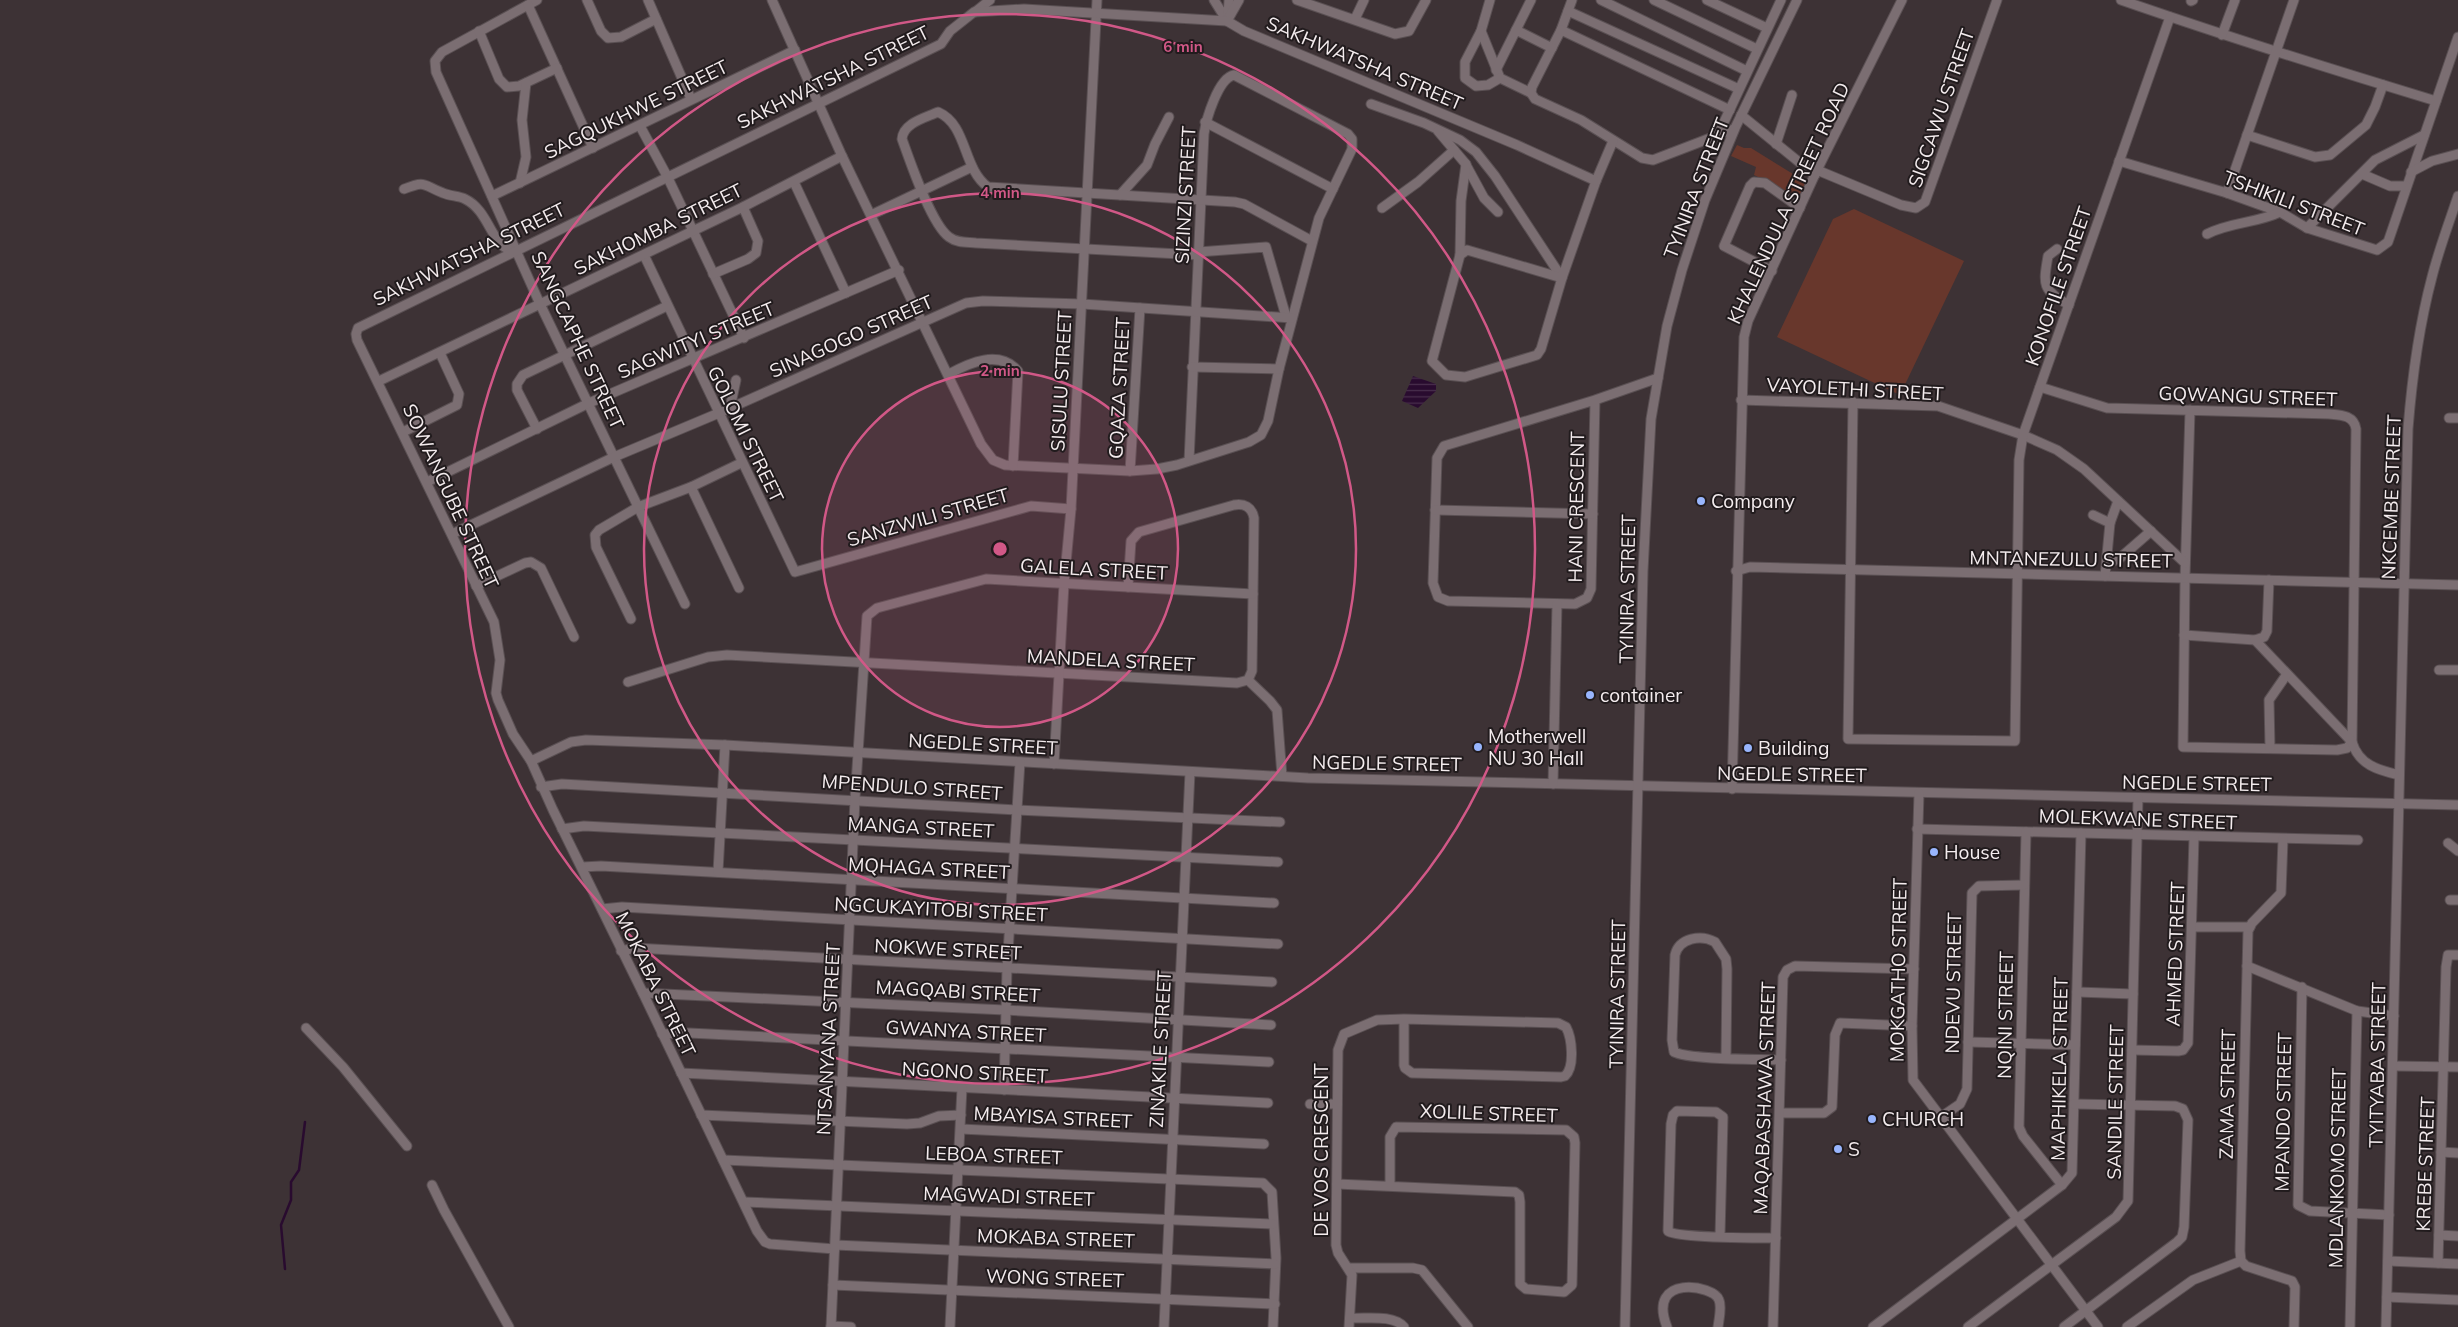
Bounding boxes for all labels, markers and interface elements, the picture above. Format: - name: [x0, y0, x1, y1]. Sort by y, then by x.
- street label: SAKHWATSHA STREET: [1263, 11, 1467, 115]
- street label: SAKHWATSHA STREET: [733, 20, 934, 134]
- street label: SIGCAWU STREET: [1903, 25, 1980, 190]
- text: 6 min: [1163, 37, 1203, 56]
- street label: SAGQUKHWE STREET: [540, 54, 732, 164]
- street label: KHALENDULA STREET ROAD: [1721, 78, 1855, 328]
- street label: TYINIRA STREET: [1658, 114, 1734, 262]
- street label: SIZINZI STREET: [1169, 125, 1201, 265]
- street label: TSHIKILI STREET: [2220, 165, 2368, 241]
- street label: SAKHOMBA STREET: [570, 177, 747, 280]
- text: 4 min: [980, 183, 1020, 202]
- street label: SAKHWATSHA STREET: [369, 197, 570, 311]
- street label: KONOFILE STREET: [2019, 203, 2097, 369]
- street label: SANGCAPHE STREET: [526, 247, 630, 433]
- street label: SINAGOGO STREET: [765, 289, 937, 383]
- street label: SAGWITYI STREET: [614, 296, 779, 384]
- street label: SISULU STREET: [1045, 310, 1077, 452]
- street label: GQAZA STREET: [1103, 316, 1135, 459]
- text: 2 min: [980, 361, 1020, 380]
- street label: GOLOMI STREET: [703, 362, 790, 507]
- street label: VAYOLETHI STREET: [1766, 372, 1945, 406]
- street label: GQWANGU STREET: [2158, 381, 2338, 411]
- street label: SOWANGUBE STREET: [398, 400, 505, 593]
- street label: NKCEMBE STREET: [2376, 414, 2406, 580]
- street label: HANI CRESCENT: [1563, 431, 1589, 583]
- street label: SANZWILI STREET: [844, 482, 1012, 552]
- place label: Company: [1711, 489, 1795, 513]
- marker: Company: [1695, 495, 1707, 507]
- street label: TYINIRA STREET: [1614, 514, 1640, 664]
- centre of rings: [991, 540, 1009, 558]
- street label: MNTANEZULU STREET: [1969, 545, 2173, 573]
- street label: GALELA STREET: [1019, 553, 1169, 585]
- street label: MANDELA STREET: [1026, 644, 1196, 676]
- place label: container: [1600, 683, 1682, 707]
- marker: container: [1584, 689, 1596, 701]
- place label: Motherwell NU 30 Hall: [1488, 724, 1586, 770]
- street label: NGEDLE STREET: [908, 728, 1059, 760]
- place label: Building: [1758, 736, 1829, 760]
- marker: Motherwell NU 30 Hall: [1472, 741, 1484, 753]
- marker: Building: [1742, 742, 1754, 754]
- street label: NGEDLE STREET: [1312, 750, 1463, 776]
- street label: NGEDLE STREET: [1717, 761, 1868, 787]
- street label: MPENDULO STREET: [821, 769, 1004, 805]
- street label: NGEDLE STREET: [2122, 770, 2273, 796]
- street label: MOLEKWANE STREET: [2038, 804, 2238, 834]
- street label: MANGA STREET: [847, 811, 996, 843]
- place label: House: [1944, 840, 2000, 864]
- marker: House: [1928, 846, 1940, 858]
- street label: MQHAGA STREET: [848, 852, 1011, 884]
- street label: MOKGATHO STREET: [1884, 877, 1912, 1062]
- street label: AHMED STREET: [2160, 881, 2190, 1027]
- street label: NGCUKAYITOBI STREET: [834, 891, 1049, 927]
- street label: MOKABA STREET: [611, 908, 702, 1061]
- street label: NDEVU STREET: [1940, 912, 1966, 1054]
- street label: TYINIRA STREET: [1604, 919, 1630, 1069]
- street label: NOKWE STREET: [874, 933, 1023, 965]
- street label: NTSANYANA STREET: [811, 942, 845, 1136]
- street label: NQINI STREET: [1992, 950, 2018, 1079]
- street label: ZINAKILE STREET: [1144, 969, 1176, 1128]
- street label: MAGQABI STREET: [875, 975, 1041, 1007]
- street label: MAPHIKELA STREET: [2045, 976, 2073, 1161]
- street label: MAQABASHAWA STREET: [1748, 981, 1780, 1215]
- street label: TYITYABA STREET: [2364, 981, 2390, 1148]
- street label: GWANYA STREET: [885, 1015, 1047, 1047]
- street label: SANDILE STREET: [2102, 1024, 2128, 1180]
- street label: ZAMA STREET: [2214, 1028, 2240, 1159]
- street label: MPANDO STREET: [2270, 1032, 2296, 1192]
- street label: NGONO STREET: [901, 1056, 1049, 1088]
- street label: DE VOS CRESCENT: [1309, 1063, 1333, 1237]
- street label: MDLANKOMO STREET: [2323, 1067, 2351, 1268]
- street label: KREBE STREET: [2411, 1096, 2439, 1232]
- street label: XOLILE STREET: [1420, 1099, 1559, 1127]
- street label: MBAYISA STREET: [973, 1101, 1134, 1133]
- place label: CHURCH: [1882, 1107, 1964, 1131]
- marker: CHURCH: [1866, 1113, 1878, 1125]
- place label: S: [1848, 1137, 1860, 1161]
- street label: LEBOA STREET: [925, 1141, 1064, 1169]
- marker: S: [1832, 1143, 1844, 1155]
- street label: MAGWADI STREET: [923, 1181, 1096, 1211]
- street label: MOKABA STREET: [977, 1223, 1136, 1253]
- street label: WONG STREET: [985, 1264, 1125, 1292]

